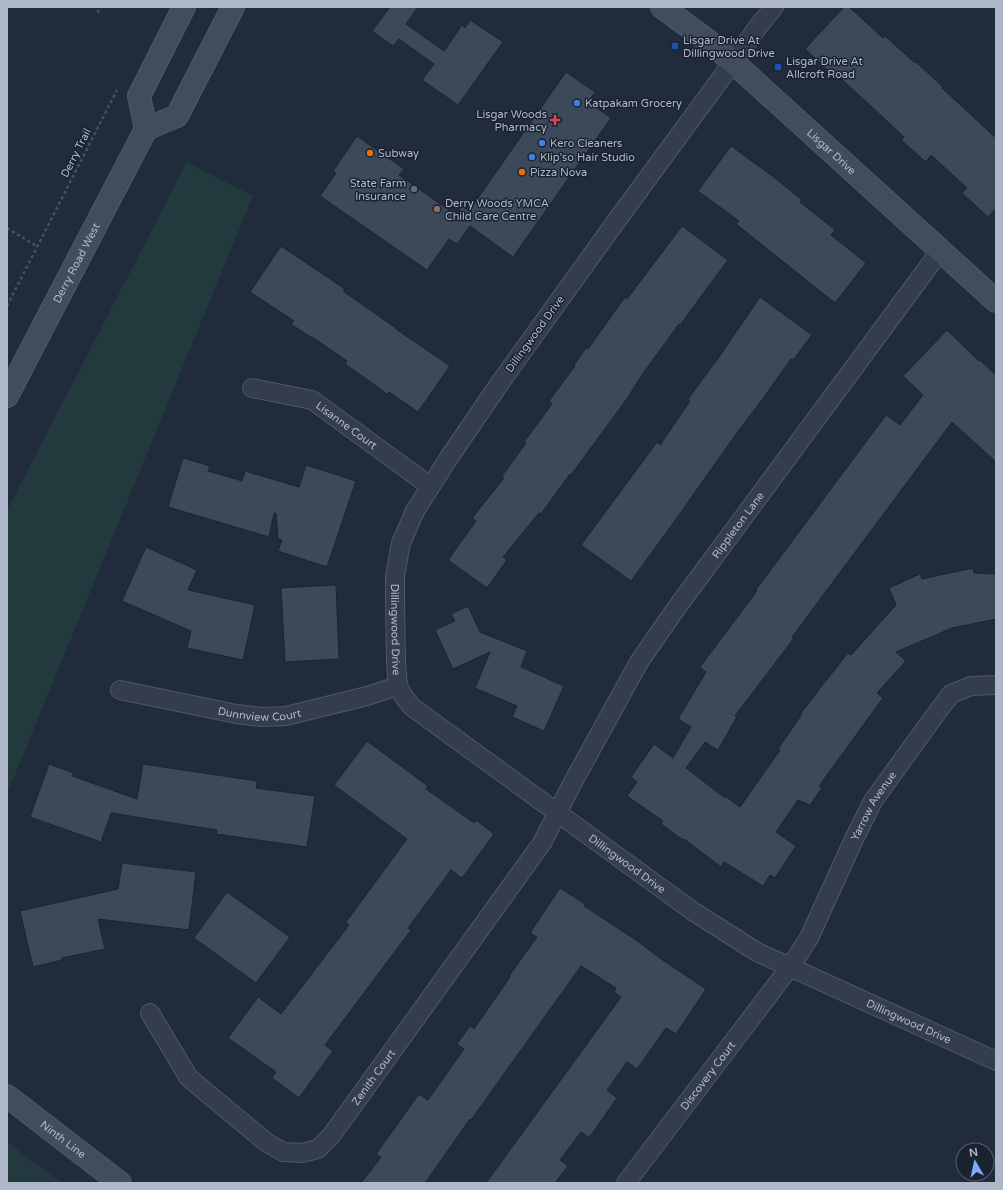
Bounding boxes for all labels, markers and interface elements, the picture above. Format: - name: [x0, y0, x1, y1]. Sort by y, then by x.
- place label: Lisgar Drive At Dillingwood Drive: [683, 34, 775, 60]
- marker: Lisgar Drive At Dillingwood Drive: [670, 41, 680, 51]
- place label: Lisgar Drive At Allcroft Road: [786, 55, 863, 81]
- marker: Lisgar Drive At Allcroft Road: [773, 62, 783, 72]
- place label: Katpakam Grocery: [585, 97, 682, 110]
- marker: Katpakam Grocery: [572, 98, 582, 108]
- place label: Lisgar Woods Pharmacy: [476, 108, 547, 134]
- marker: Lisgar Woods Pharmacy: [550, 115, 560, 125]
- street label: Derry Trail: [58, 126, 94, 180]
- street label: Lisgar Drive: [804, 126, 859, 177]
- place label: Kero Cleaners: [550, 137, 622, 150]
- marker: Kero Cleaners: [537, 138, 547, 148]
- place label: Subway: [378, 147, 419, 160]
- marker: Subway: [365, 148, 375, 158]
- place label: Klip'so Hair Studio: [540, 151, 635, 164]
- marker: Klip'so Hair Studio: [527, 152, 537, 162]
- place label: Pizza Nova: [530, 166, 587, 179]
- marker: Pizza Nova: [517, 167, 527, 177]
- place label: State Farm Insurance: [350, 177, 406, 203]
- marker: State Farm Insurance: [409, 184, 419, 194]
- place label: Derry Woods YMCA Child Care Centre: [445, 197, 549, 223]
- marker: Derry Woods YMCA Child Care Centre: [432, 204, 442, 214]
- street label: Derry Road West: [50, 221, 102, 305]
- street label: Dillingwood Drive: [503, 293, 567, 375]
- street label: Lisanne Court: [314, 399, 380, 452]
- street label: Rippleton Lane: [709, 489, 767, 561]
- street label: Dillingwood Drive: [389, 584, 404, 676]
- street label: Dunnview Court: [217, 704, 302, 724]
- street label: Yarrow Avenue: [848, 769, 899, 843]
- street label: Dillingwood Drive: [586, 831, 668, 896]
- street label: Dillingwood Drive: [864, 996, 953, 1046]
- street label: Discovery Court: [677, 1039, 738, 1112]
- street label: Zenith Court: [349, 1047, 398, 1108]
- street label: Ninth Line: [38, 1118, 89, 1161]
- north arrow: [955, 1142, 995, 1182]
- text: N: [968, 1146, 979, 1160]

